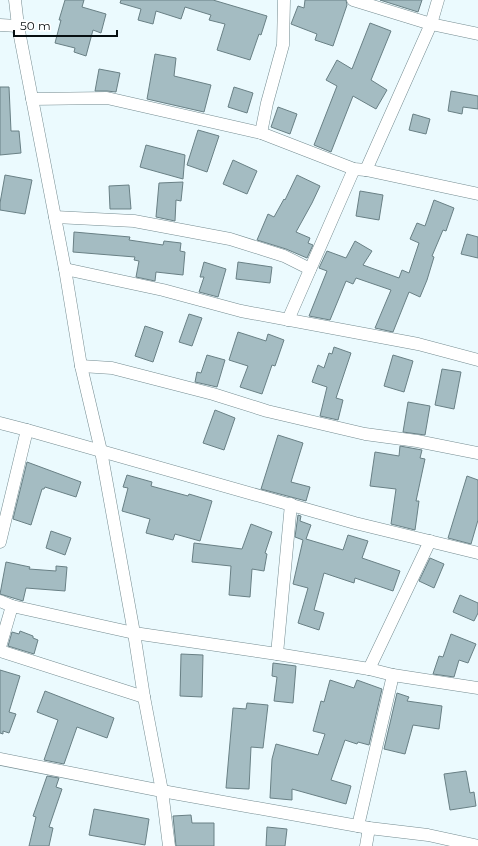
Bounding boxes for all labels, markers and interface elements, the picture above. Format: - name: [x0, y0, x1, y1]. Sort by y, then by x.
- scale bar: [14, 12, 117, 38]
- text: 50 m: [20, 18, 51, 33]

